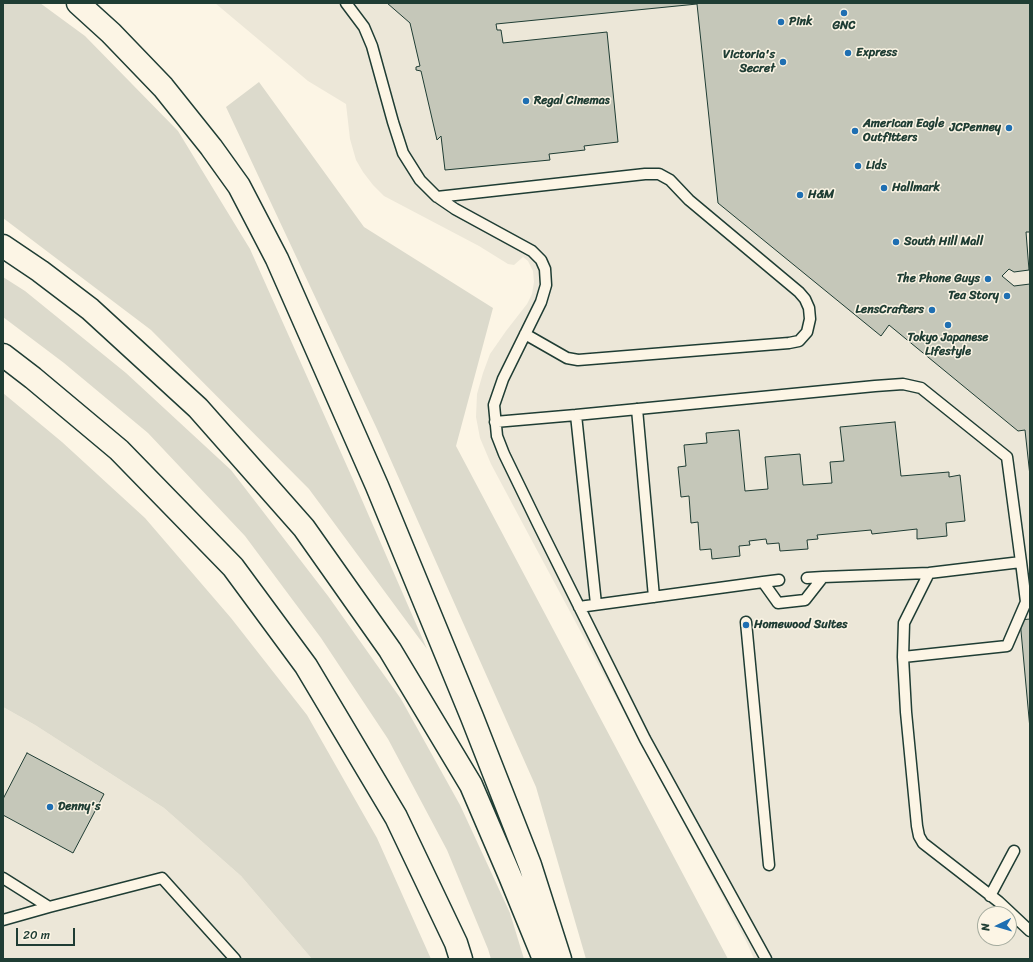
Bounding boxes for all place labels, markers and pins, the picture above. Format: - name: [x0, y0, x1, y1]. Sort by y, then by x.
- marker: GNC: [839, 8, 849, 18]
- place label: Pink: [789, 15, 812, 29]
- marker: Pink: [776, 17, 786, 27]
- place label: GNC: [832, 19, 856, 33]
- place label: Express: [856, 46, 897, 60]
- place label: Victoria's Secret: [723, 48, 775, 76]
- marker: Express: [843, 48, 853, 58]
- marker: Victoria's Secret: [778, 57, 788, 67]
- place label: Regal Cinemas: [534, 94, 610, 108]
- marker: Regal Cinemas: [521, 96, 531, 106]
- place label: American Eagle Outfitters: [863, 117, 944, 145]
- place label: JCPenney: [950, 121, 1001, 135]
- marker: JCPenney: [1004, 123, 1014, 133]
- marker: American Eagle Outfitters: [850, 126, 860, 136]
- place label: Lids: [866, 159, 887, 173]
- marker: Lids: [853, 161, 863, 171]
- place label: Hallmark: [892, 181, 940, 195]
- marker: Hallmark: [879, 183, 889, 193]
- place label: H&M: [808, 188, 834, 202]
- marker: H&M: [795, 190, 805, 200]
- place label: South Hill Mall: [904, 235, 983, 249]
- marker: South Hill Mall: [891, 237, 901, 247]
- place label: The Phone Guys: [897, 272, 980, 286]
- marker: The Phone Guys: [983, 274, 993, 284]
- place label: Tea Story: [948, 289, 999, 303]
- marker: Tea Story: [1002, 291, 1012, 301]
- place label: LensCrafters: [856, 303, 924, 317]
- marker: LensCrafters: [927, 305, 937, 315]
- marker: Tokyo Japanese Lifestyle: [943, 320, 953, 330]
- place label: Tokyo Japanese Lifestyle: [908, 331, 988, 359]
- place label: Homewood Suites: [754, 618, 848, 632]
- marker: Homewood Suites: [741, 620, 751, 630]
- place label: Denny's: [58, 800, 100, 814]
- marker: Denny's: [45, 802, 55, 812]

